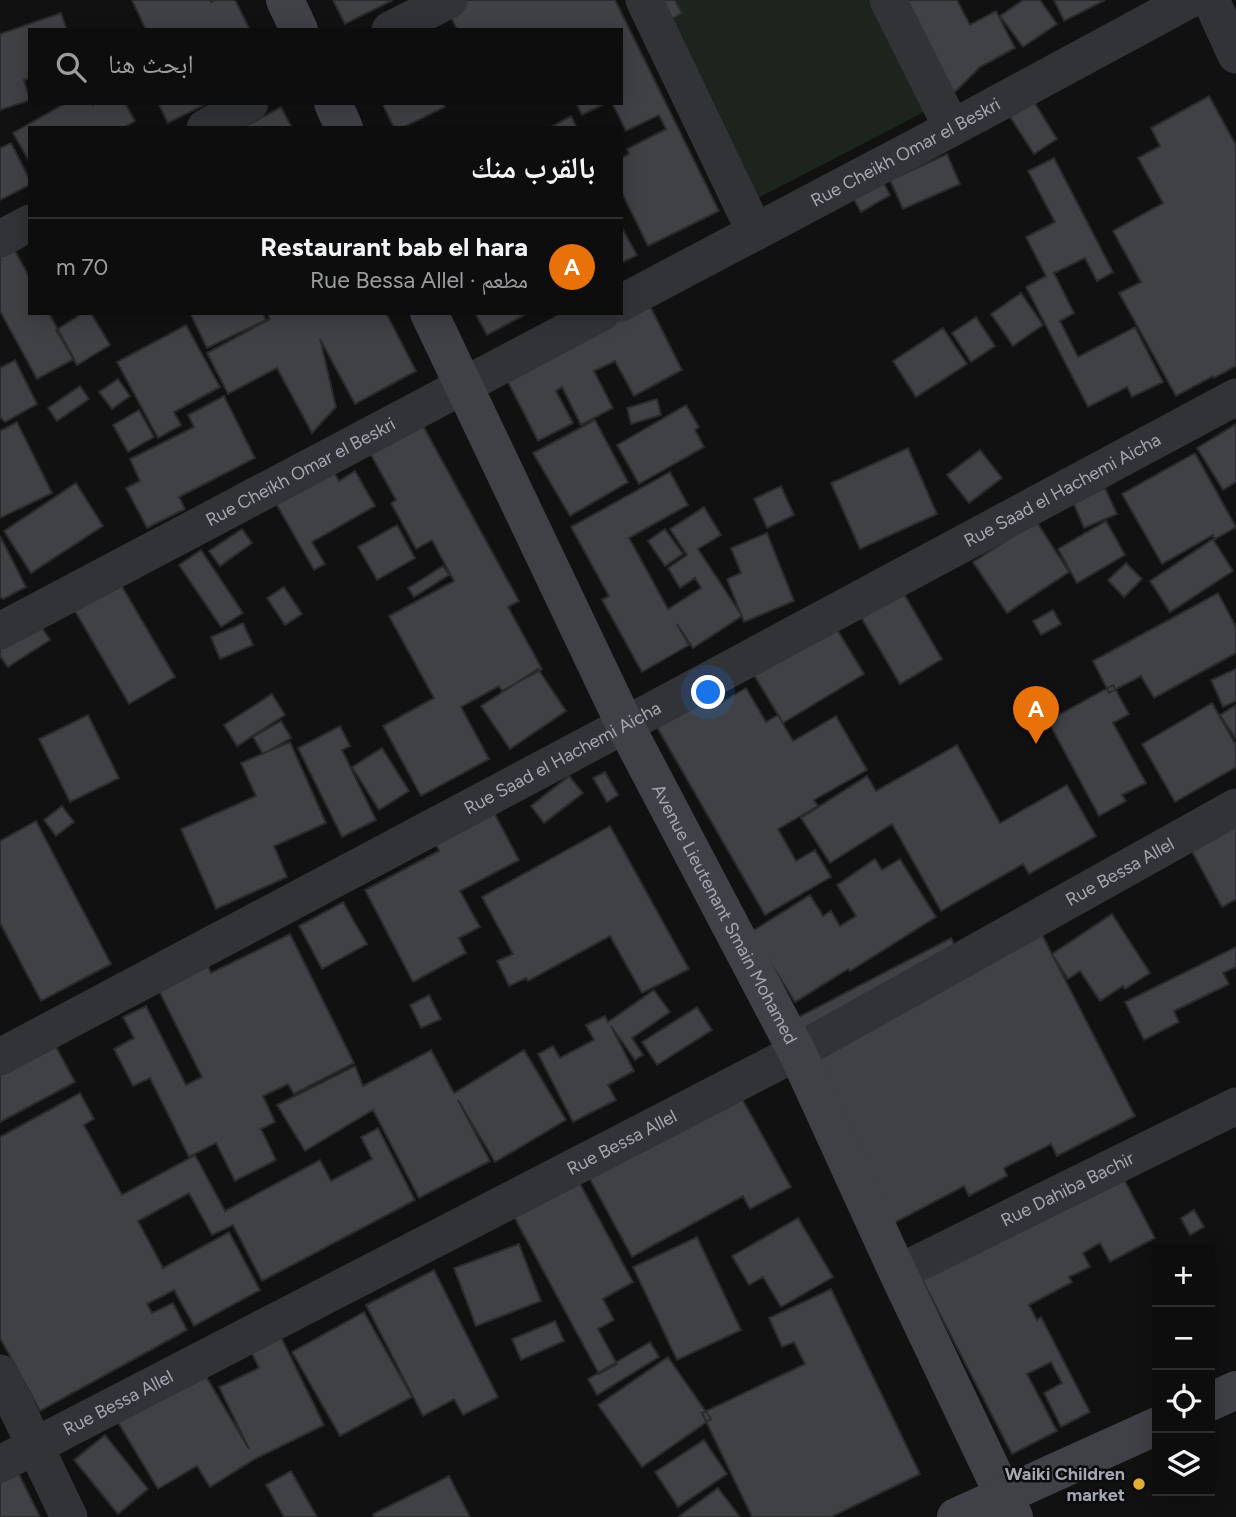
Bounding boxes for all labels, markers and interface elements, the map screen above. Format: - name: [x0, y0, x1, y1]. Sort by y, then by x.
- search box: [28, 28, 623, 105]
- icon: search: [52, 48, 90, 86]
- text: ابحث هنا: [108, 48, 194, 80]
- street label: Rue Cheikh Omar el Beskri: [807, 93, 1004, 212]
- text: بالقرب منك: [471, 149, 595, 186]
- text: Restaurant bab el hara: [260, 231, 528, 263]
- text: 70 m: [56, 253, 108, 281]
- text: A: [564, 253, 580, 281]
- text: مطعم · Rue Bessa Allel: [310, 266, 528, 294]
- street label: Rue Cheikh Omar el Beskri: [202, 413, 399, 531]
- street label: Rue Saad el Hachemi Aicha: [960, 429, 1164, 552]
- your location: [691, 675, 725, 709]
- pin: A: [1013, 686, 1059, 744]
- street label: Rue Saad el Hachemi Aicha: [460, 697, 665, 819]
- street label: Avenue Lieutenant Smain Mohamed: [647, 780, 802, 1048]
- street label: Rue Bessa Allel: [1062, 833, 1178, 911]
- street label: Rue Bessa Allel: [563, 1105, 681, 1180]
- street label: Rue Dahiba Bachir: [997, 1147, 1138, 1231]
- map controls: [1152, 1244, 1215, 1496]
- button: +: [1152, 1244, 1215, 1307]
- button: −: [1152, 1307, 1215, 1370]
- street label: Rue Bessa Allel: [59, 1365, 177, 1440]
- button: locate: [1152, 1370, 1215, 1433]
- button: layers: [1152, 1433, 1215, 1496]
- place label: Waiki Children market: [1005, 1463, 1125, 1506]
- marker: Waiki Children market: [1131, 1476, 1147, 1492]

